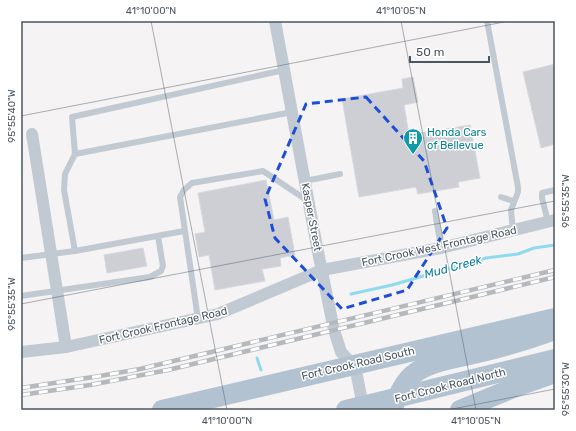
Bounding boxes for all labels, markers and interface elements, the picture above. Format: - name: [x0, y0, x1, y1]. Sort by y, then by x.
- text: 41°10'00"N: [126, 5, 176, 17]
- text: 41°10'05"N: [376, 5, 426, 17]
- scale bar: [410, 38, 489, 64]
- text: 50 m: [416, 45, 444, 59]
- text: 95°55'40"W: [6, 89, 18, 143]
- place label: Honda Cars of Bellevue: [427, 126, 487, 152]
- building icon: Honda Cars of Bellevue: [402, 127, 424, 155]
- text: 95°55'35"W: [560, 174, 572, 228]
- street label: Kasper Street: [299, 182, 325, 253]
- street label: Fort Crook West Frontage Road: [360, 224, 518, 269]
- water label: Mud Creek: [423, 252, 484, 281]
- text: 95°55'35"W: [6, 277, 18, 331]
- street label: Fort Crook Frontage Road: [98, 304, 228, 347]
- street label: Fort Crook Road South: [300, 344, 416, 383]
- text: 95°55'30"W: [560, 362, 572, 416]
- street label: Fort Crook Road North: [393, 365, 507, 406]
- text: 41°10'00"N: [202, 415, 252, 427]
- text: 41°10'05"N: [451, 415, 501, 427]

